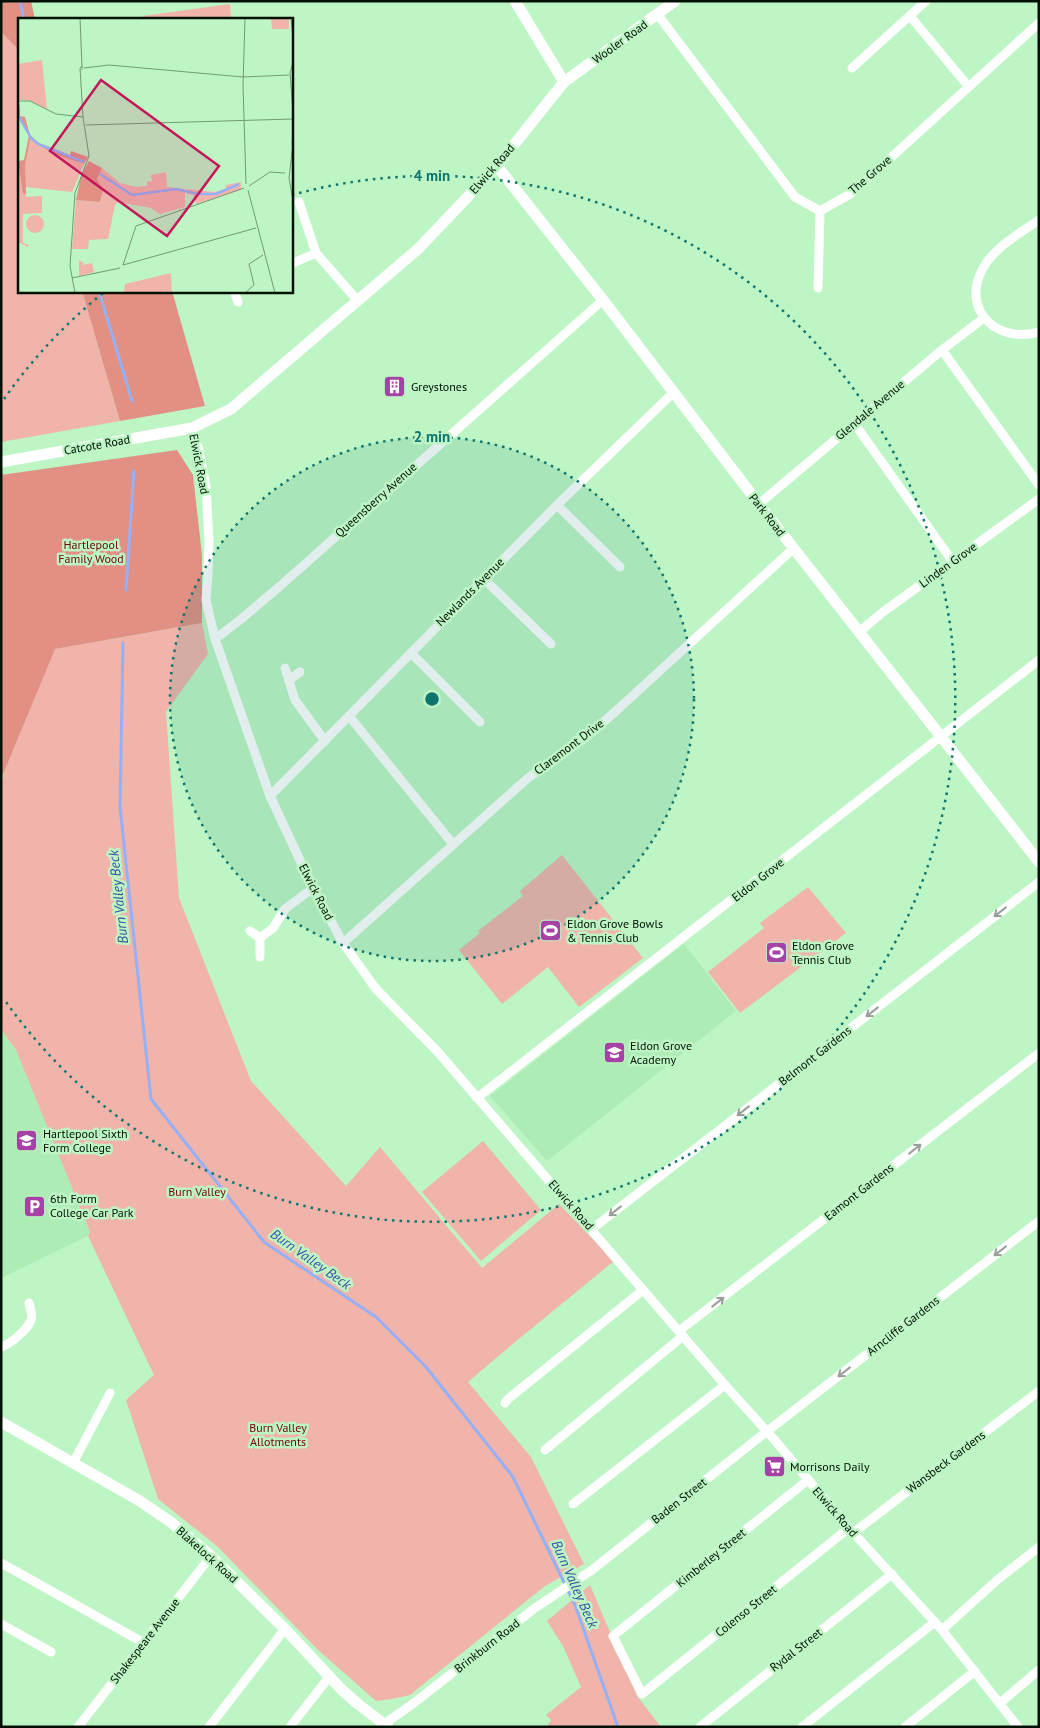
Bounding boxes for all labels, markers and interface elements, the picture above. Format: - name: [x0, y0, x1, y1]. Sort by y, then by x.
- street label: Wooler Road: [589, 17, 650, 67]
- inset map: [18, 18, 292, 292]
- street label: Elwick Road: [466, 141, 517, 197]
- street label: The Grove: [845, 152, 894, 197]
- text: 4 min: [414, 166, 450, 185]
- building icon: Greystones: [383, 375, 407, 399]
- street label: Glendale Avenue: [832, 376, 907, 443]
- place label: Greystones: [411, 379, 467, 394]
- text: 2 min: [414, 427, 450, 446]
- street label: Catcote Road: [63, 431, 131, 458]
- street label: Elwick Road: [186, 432, 213, 495]
- street label: Queensberry Avenue: [332, 459, 420, 540]
- street label: Park Road: [746, 490, 789, 539]
- park label: Hartlepool Family Wood: [58, 537, 124, 566]
- street label: Linden Grove: [916, 539, 980, 591]
- street label: Newlands Avenue: [432, 554, 507, 629]
- centre of rings: [423, 690, 441, 708]
- street label: Claremont Drive: [531, 716, 607, 778]
- water label: Burn Valley Beck: [104, 849, 132, 945]
- street label: Eldon Grove: [729, 855, 787, 905]
- street label: Elwick Road: [296, 861, 337, 923]
- one-way arrow: [994, 907, 1007, 918]
- place label: Eldon Grove Bowls & Tennis Club: [567, 916, 663, 945]
- sports icon: Eldon Grove Bowls & Tennis Club: [539, 919, 563, 943]
- place label: Eldon Grove Tennis Club: [792, 938, 854, 967]
- sports icon: Eldon Grove Tennis Club: [764, 941, 788, 965]
- one-way arrow: [866, 1006, 879, 1017]
- street label: Belmont Gardens: [775, 1023, 854, 1089]
- place label: Eldon Grove Academy: [630, 1038, 692, 1067]
- school or university icon: Eldon Grove Academy: [602, 1041, 626, 1065]
- one-way arrow: [737, 1106, 750, 1117]
- place label: Hartlepool Sixth Form College: [43, 1126, 128, 1155]
- school or university icon: Hartlepool Sixth Form College: [15, 1129, 39, 1153]
- one-way arrow: [908, 1143, 921, 1154]
- street label: Eamont Gardens: [821, 1160, 896, 1223]
- street label: Elwick Road: [546, 1177, 597, 1233]
- park label: Burn Valley: [168, 1184, 226, 1199]
- place label: 6th Form College Car Park: [50, 1191, 134, 1220]
- parking icon: 6th Form College Car Park: [22, 1194, 46, 1218]
- one-way arrow: [609, 1205, 622, 1216]
- water label: Burn Valley Beck: [267, 1225, 355, 1294]
- one-way arrow: [994, 1245, 1007, 1256]
- street label: Arncliffe Gardens: [863, 1293, 942, 1359]
- one-way arrow: [711, 1296, 724, 1307]
- one-way arrow: [838, 1366, 851, 1377]
- park label: Burn Valley Allotments: [249, 1420, 307, 1449]
- street label: Wansbeck Gardens: [903, 1427, 988, 1496]
- supermarket icon: Morrisons Daily: [762, 1455, 786, 1479]
- place label: Morrisons Daily: [790, 1459, 870, 1474]
- street label: Baden Street: [648, 1474, 709, 1527]
- street label: Elwick Road: [810, 1484, 861, 1540]
- street label: Blakelock Road: [174, 1523, 241, 1586]
- street label: Kimberley Street: [673, 1525, 749, 1590]
- water label: Burn Valley Beck: [548, 1537, 603, 1631]
- street label: Colenso Street: [712, 1581, 779, 1640]
- street label: Shakespeare Avenue: [106, 1595, 183, 1687]
- street label: Brinkburn Road: [451, 1615, 522, 1676]
- street label: Rydal Street: [767, 1625, 825, 1675]

